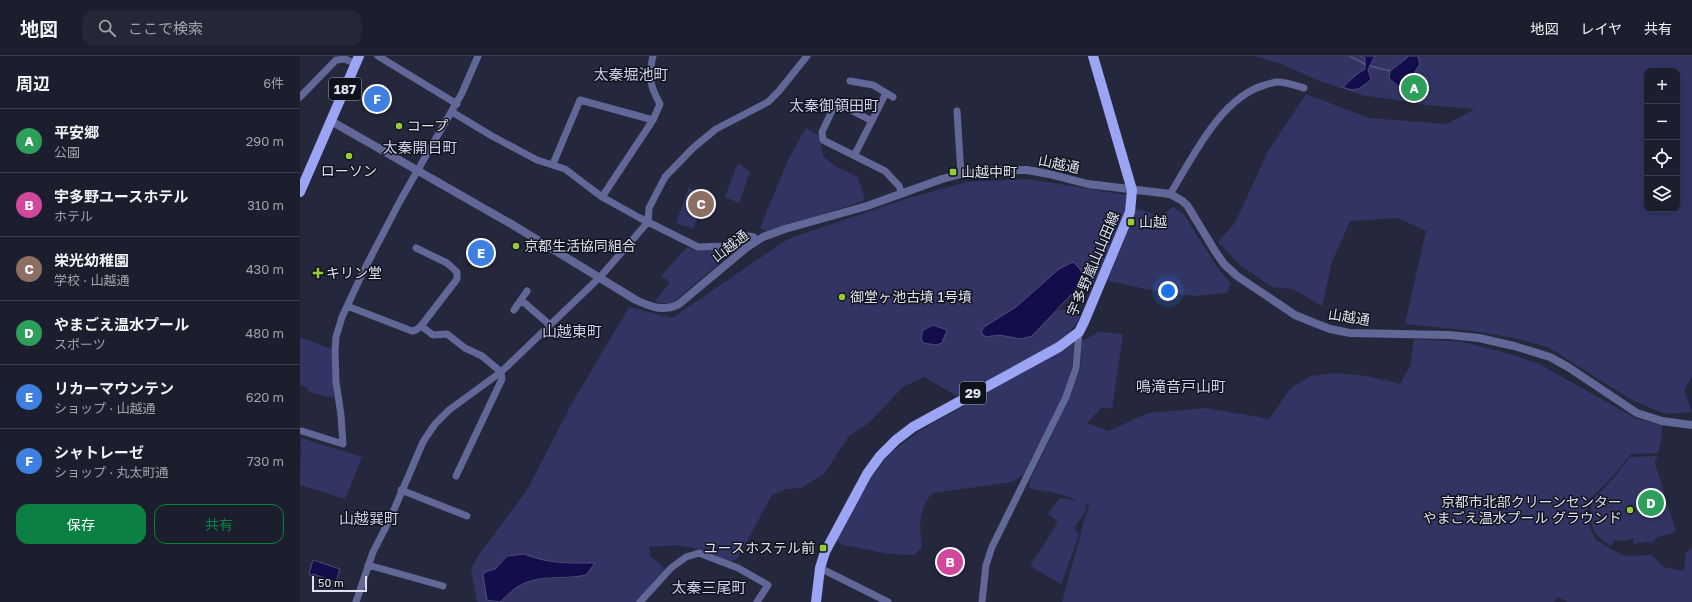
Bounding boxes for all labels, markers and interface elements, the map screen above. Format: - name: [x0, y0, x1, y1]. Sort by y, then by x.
- search box: [82, 10, 362, 46]
- text: 地図: [20, 17, 58, 40]
- icon: search: [96, 17, 118, 39]
- text: ここで検索: [128, 19, 203, 37]
- text: 地図: [1530, 20, 1558, 37]
- text: レイヤ: [1580, 20, 1622, 37]
- text: 共有: [1644, 20, 1672, 37]
- district label: 太秦堀池町: [593, 65, 669, 83]
- map controls: [1644, 68, 1680, 212]
- button: +: [1644, 68, 1680, 104]
- text: 周辺: [16, 73, 50, 94]
- pin: A: [1401, 73, 1427, 103]
- text: 6件: [263, 75, 284, 91]
- road number: 187: [329, 78, 361, 100]
- pin: F: [364, 84, 390, 114]
- district label: 太秦御領田町: [789, 96, 879, 114]
- button: −: [1644, 104, 1680, 140]
- place label: コープ: [407, 117, 448, 134]
- marker: コープ: [394, 121, 404, 131]
- text: 平安郷: [54, 123, 99, 141]
- text: A: [24, 133, 34, 149]
- text: 290 m: [246, 133, 284, 149]
- district label: 太秦開日町: [382, 138, 458, 156]
- button: locate: [1644, 140, 1680, 176]
- text: 公園: [54, 144, 80, 160]
- marker: ローソン: [344, 151, 354, 161]
- street label: 山越通: [1037, 151, 1081, 176]
- place label: ローソン: [321, 162, 377, 179]
- place label: 山越中町: [961, 163, 1017, 180]
- marker: 山越中町: [948, 167, 958, 177]
- button: layers: [1644, 176, 1680, 212]
- text: 宇多野ユースホテル: [54, 187, 188, 205]
- pin: C: [688, 189, 714, 219]
- text: B: [24, 197, 34, 213]
- text: 310 m: [247, 197, 284, 213]
- text: ホテル: [54, 208, 93, 224]
- street label: 宇多野嵐山山田線: [1063, 209, 1122, 319]
- place label: 山越: [1139, 213, 1167, 230]
- marker: 山越: [1126, 217, 1136, 227]
- street label: 山越通: [708, 226, 751, 265]
- place label: 京都生活協同組合: [524, 237, 636, 254]
- pin: E: [468, 238, 494, 268]
- marker: 京都生活協同組合: [511, 241, 521, 251]
- text: 栄光幼稚園: [54, 251, 129, 269]
- text: C: [24, 261, 34, 277]
- text: 430 m: [246, 261, 284, 277]
- place label: キリン堂: [326, 264, 382, 281]
- marker: キリン堂: [313, 268, 323, 278]
- text: 学校 · 山越通: [54, 272, 129, 288]
- your location: [1158, 281, 1178, 301]
- place label: 御堂ヶ池古墳 1号墳: [850, 288, 972, 305]
- marker: 御堂ヶ池古墳 1号墳: [837, 292, 847, 302]
- street label: 山越通: [1327, 305, 1371, 328]
- text: やまごえ温水プール: [54, 315, 189, 333]
- district label: 山越東町: [542, 322, 602, 340]
- text: D: [24, 325, 34, 341]
- text: 480 m: [245, 325, 284, 341]
- text: スポーツ: [54, 336, 106, 352]
- district label: 鳴滝音戸山町: [1136, 377, 1226, 395]
- text: リカーマウンテン: [54, 379, 174, 397]
- road number: 29: [960, 382, 986, 404]
- text: E: [25, 389, 33, 405]
- text: 620 m: [246, 389, 284, 405]
- text: ショップ · 山越通: [54, 400, 155, 416]
- text: シャトレーゼ: [54, 443, 144, 461]
- text: F: [25, 453, 33, 469]
- text: 730 m: [247, 453, 284, 469]
- text: ショップ · 丸太町通: [54, 464, 168, 480]
- pin: D: [1638, 488, 1664, 518]
- place label: 京都市北部クリーンセンター やまごえ温水プール グラウンド: [1423, 493, 1622, 526]
- button: 保存: [16, 504, 146, 544]
- button: 共有: [154, 504, 284, 544]
- marker: 京都市北部クリーンセンター やまごえ温水プール グラウンド: [1625, 505, 1635, 515]
- district label: 山越巽町: [339, 509, 399, 527]
- place label: ユースホステル前: [704, 539, 815, 556]
- marker: ユースホステル前: [818, 543, 828, 553]
- pin: B: [937, 547, 963, 577]
- scale bar: [312, 574, 367, 593]
- text: 50 m: [318, 576, 344, 589]
- district label: 太秦三尾町: [671, 578, 747, 596]

